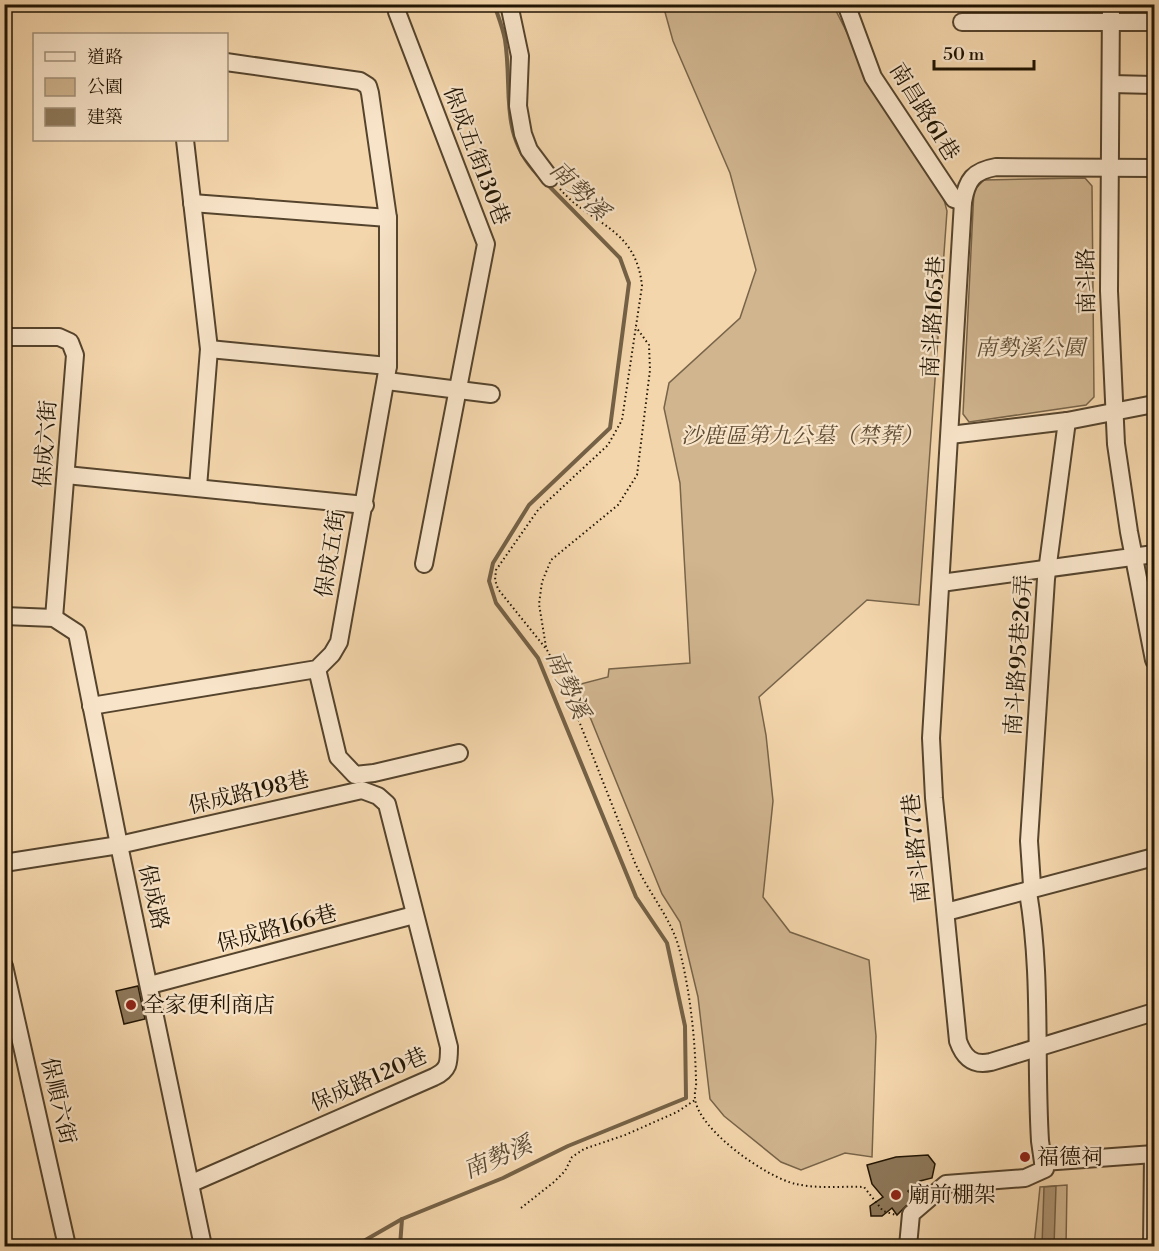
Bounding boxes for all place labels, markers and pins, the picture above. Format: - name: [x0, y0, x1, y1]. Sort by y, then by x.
- place label: 全家便利商店: [143, 992, 275, 1019]
- marker: 全家便利商店: [124, 998, 138, 1012]
- place label: 福德祠: [1037, 1144, 1103, 1171]
- marker: 福德祠: [1018, 1150, 1032, 1164]
- place label: 廟前棚架: [908, 1182, 996, 1209]
- marker: 廟前棚架: [889, 1188, 903, 1202]

